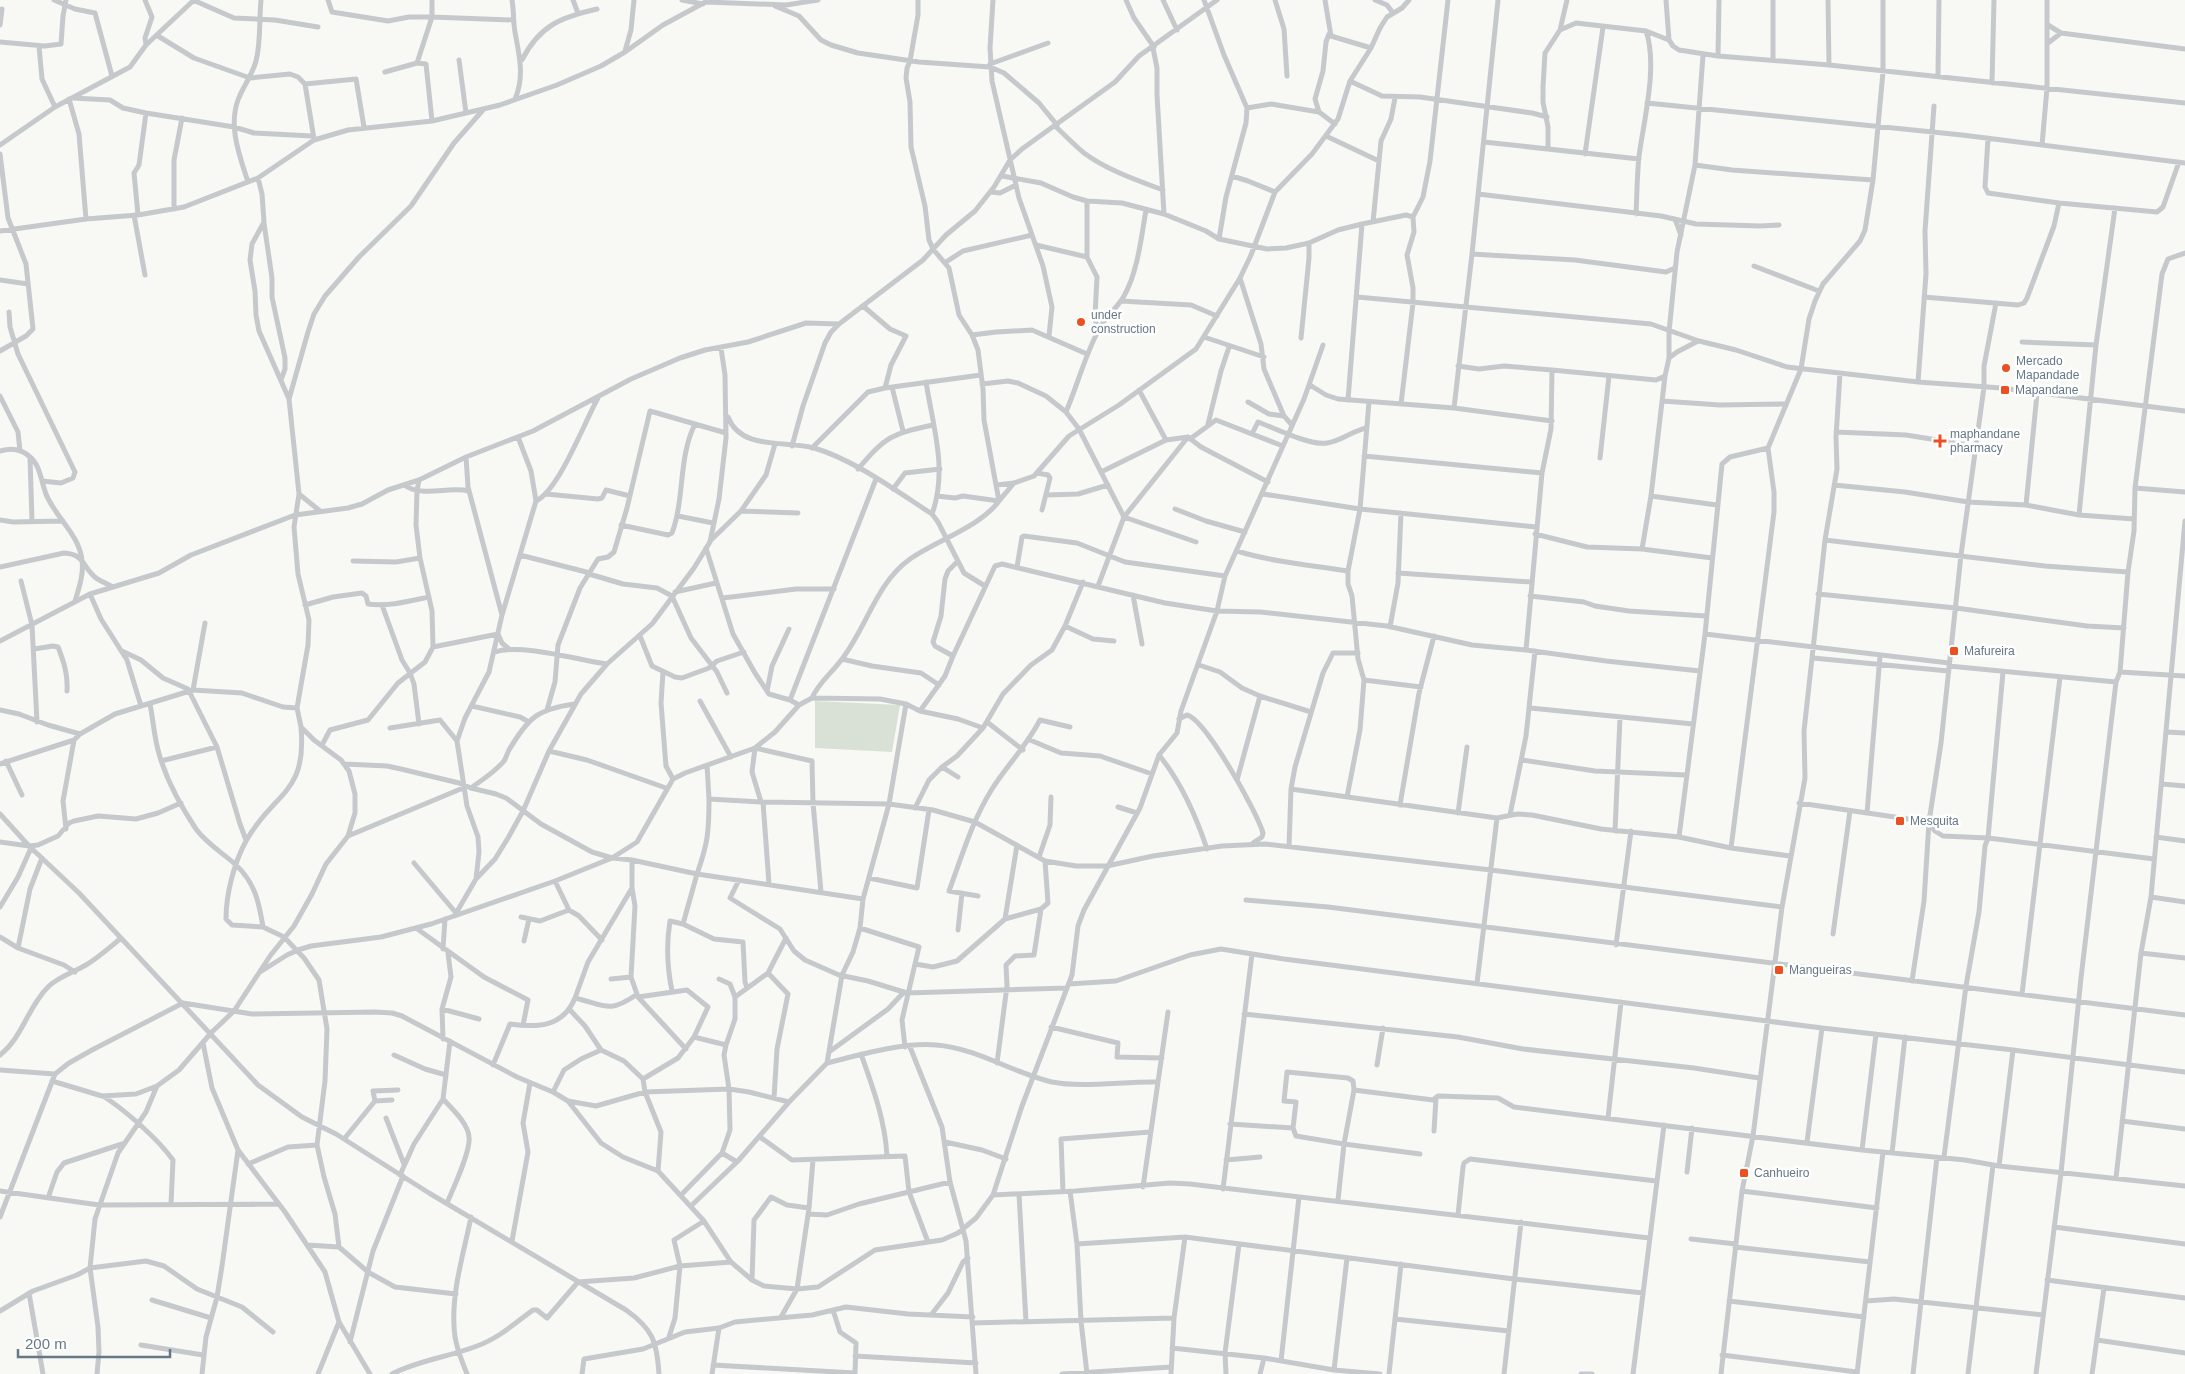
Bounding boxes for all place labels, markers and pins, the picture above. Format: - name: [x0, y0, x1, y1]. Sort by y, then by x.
- place label: under construction: [1091, 308, 1156, 336]
- marker: under construction: [1075, 316, 1087, 328]
- place label: Mercado Mapandade: [2016, 354, 2080, 382]
- marker: Mercado Mapandade: [2000, 362, 2012, 374]
- place label: Mapandane: [2015, 383, 2079, 397]
- marker: Mapandane: [1999, 384, 2011, 396]
- place label: maphandane pharmacy: [1950, 427, 2020, 455]
- marker: maphandane pharmacy: [1934, 435, 1946, 447]
- place label: Mafureira: [1964, 644, 2015, 658]
- marker: Mafureira: [1948, 645, 1960, 657]
- place label: Mesquita: [1910, 814, 1959, 828]
- marker: Mesquita: [1894, 815, 1906, 827]
- place label: Mangueiras: [1789, 963, 1852, 977]
- marker: Mangueiras: [1773, 964, 1785, 976]
- place label: Canhueiro: [1754, 1166, 1810, 1180]
- marker: Canhueiro: [1738, 1167, 1750, 1179]

